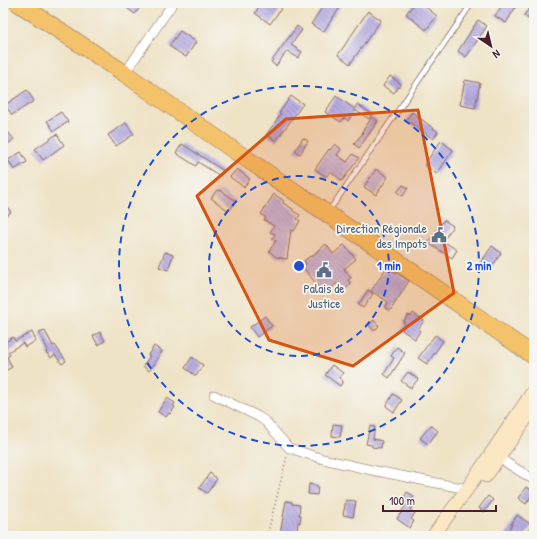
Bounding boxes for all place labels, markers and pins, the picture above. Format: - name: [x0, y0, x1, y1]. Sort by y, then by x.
- place label: Direction Régionale des Impots: [337, 219, 427, 252]
- public building icon: Direction Régionale des Impots: [430, 226, 448, 244]
- centre of rings: [292, 259, 306, 273]
- public building icon: Palais de Justice: [315, 261, 333, 279]
- place label: Palais de Justice: [303, 279, 345, 312]

